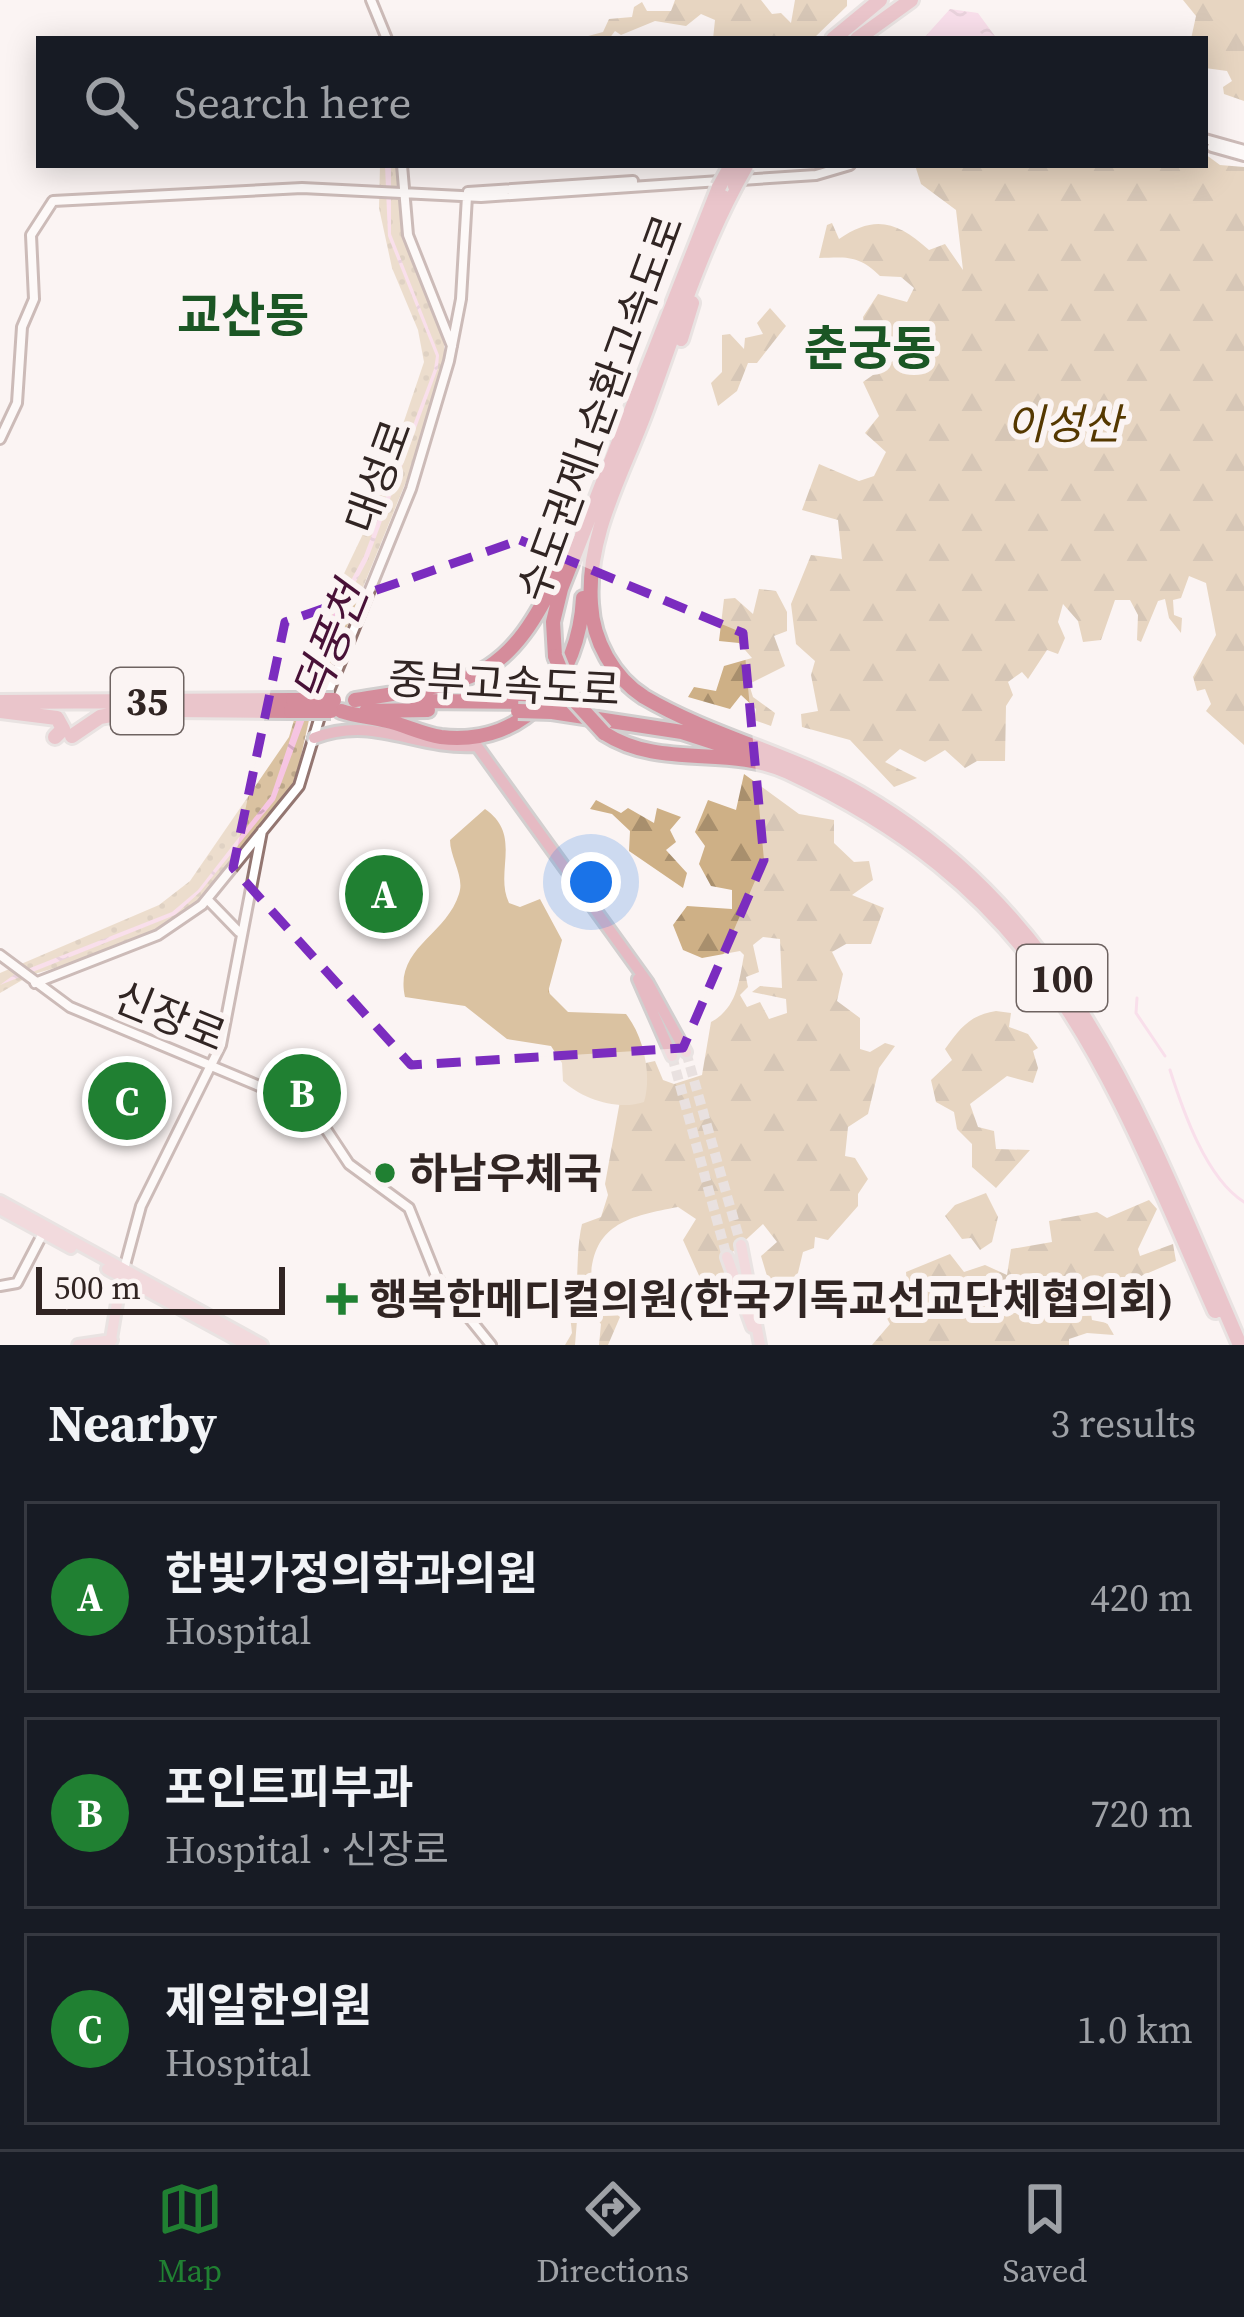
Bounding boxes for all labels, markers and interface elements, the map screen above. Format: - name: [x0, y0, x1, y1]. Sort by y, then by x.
- search box: [36, 36, 1208, 168]
- icon: search: [78, 69, 144, 135]
- text: Search here: [174, 71, 411, 133]
- street label: 수도권제1순환고속도로: [503, 207, 697, 609]
- district label: 교산동: [177, 282, 309, 348]
- district label: 춘궁동: [804, 315, 936, 381]
- park label: 이성산: [1006, 395, 1126, 453]
- street label: 대성로: [331, 412, 425, 540]
- water label: 덕풍천: [278, 570, 384, 712]
- street label: 중부고속도로: [387, 649, 621, 719]
- road number: 35: [111, 668, 183, 734]
- pin: A: [345, 849, 423, 939]
- your location: [561, 852, 621, 912]
- road number: 100: [1017, 945, 1107, 1011]
- street label: 신장로: [105, 967, 235, 1065]
- pin: B: [263, 1048, 341, 1138]
- pin: C: [88, 1056, 166, 1146]
- place label: 하남우체국: [409, 1144, 602, 1202]
- marker: 하남우체국: [372, 1160, 398, 1186]
- scale bar: [36, 1261, 285, 1314]
- text: 500 m: [54, 1265, 141, 1310]
- place label: 행복한메디컬의원(한국기독교선교단체협의회): [369, 1270, 1173, 1328]
- marker: 행복한메디컬의원(한국기독교선교단체협의회): [326, 1283, 358, 1315]
- text: Nearby: [48, 1388, 217, 1458]
- text: 3 results: [1051, 1397, 1196, 1450]
- text: 한빛가정의학과의원: [165, 1542, 538, 1604]
- text: A: [77, 1571, 103, 1624]
- text: 420 m: [1090, 1571, 1193, 1624]
- text: Hospital: [165, 1604, 311, 1657]
- text: 포인트피부과: [165, 1756, 413, 1818]
- text: B: [77, 1787, 103, 1840]
- text: 720 m: [1090, 1787, 1193, 1840]
- text: Hospital · 신장로: [165, 1823, 449, 1876]
- text: 제일한의원: [165, 1974, 372, 2036]
- text: C: [78, 2003, 102, 2056]
- text: 1.0 km: [1077, 2003, 1193, 2056]
- text: Hospital: [165, 2036, 311, 2089]
- tab: Map: [157, 2176, 223, 2293]
- tab: Directions: [536, 2176, 689, 2293]
- tab: Saved: [1003, 2176, 1087, 2293]

